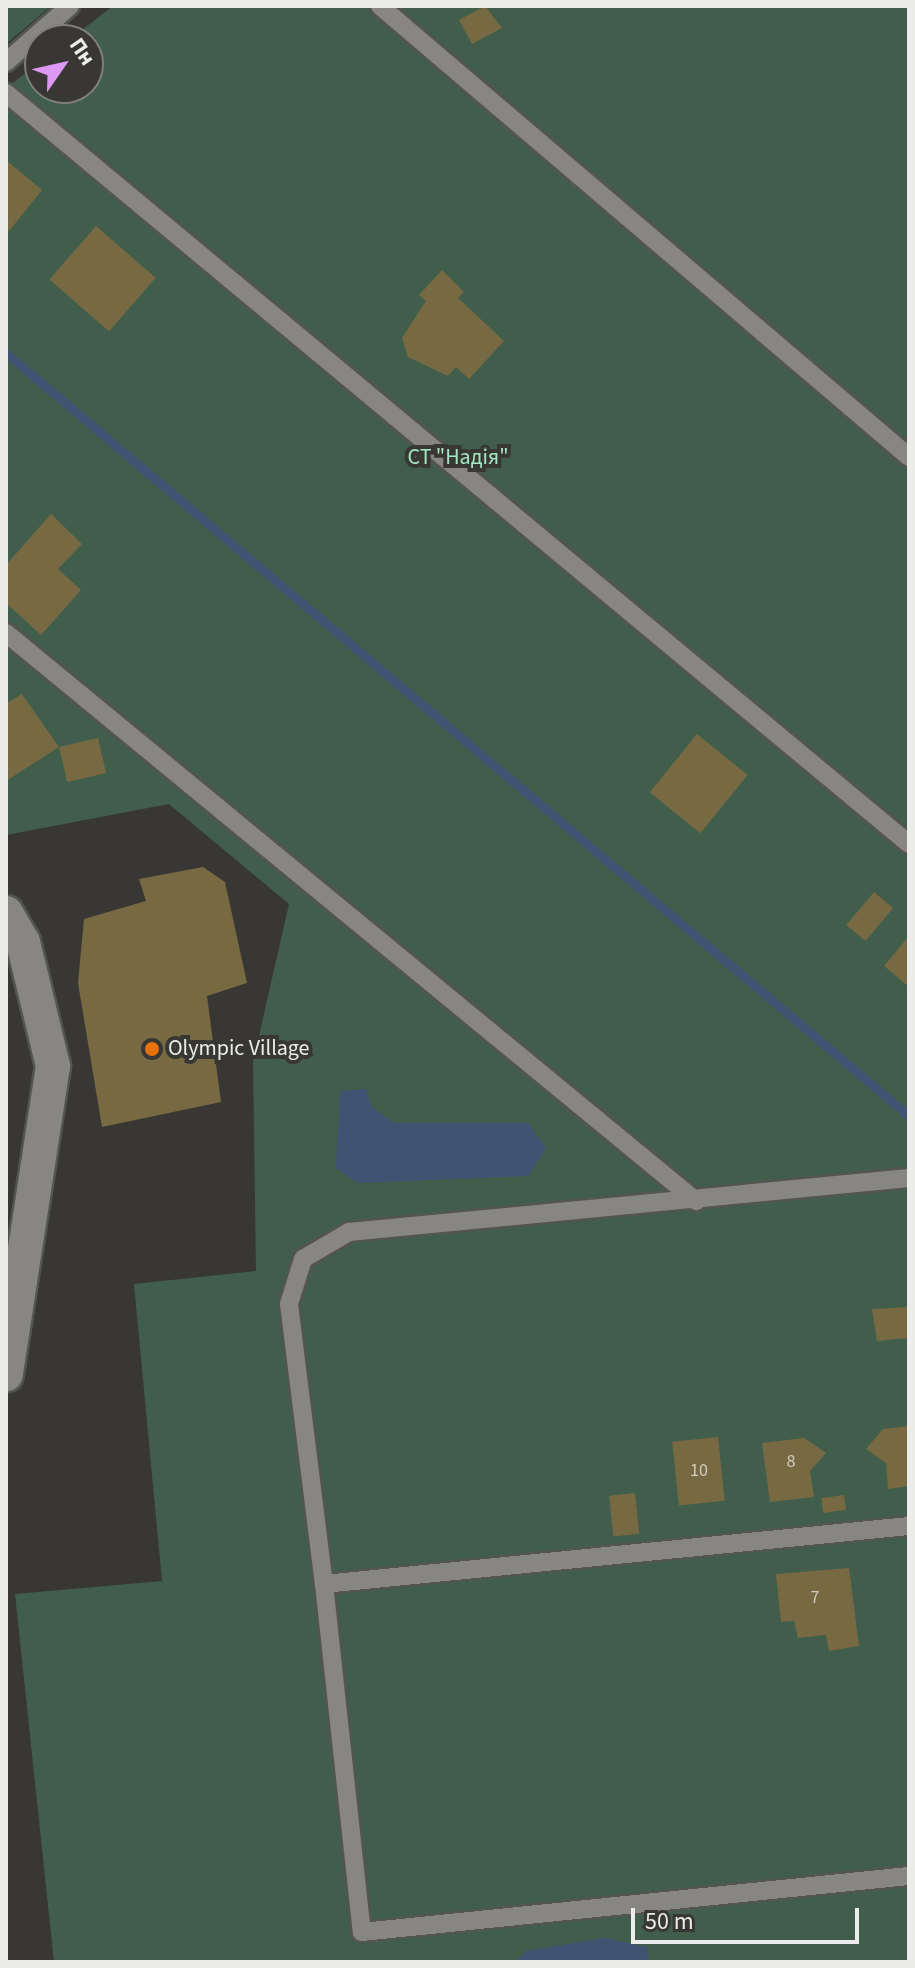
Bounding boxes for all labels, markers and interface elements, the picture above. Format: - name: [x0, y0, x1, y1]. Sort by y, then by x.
- north arrow: [24, 24, 104, 104]
- text: Пн: [61, 31, 103, 72]
- park label: СТ "Надія": [407, 445, 509, 471]
- place label: Olympic Village: [168, 1036, 310, 1062]
- marker: Olympic Village: [143, 1040, 161, 1058]
- house number: 8: [787, 1451, 795, 1473]
- house number: 10: [690, 1460, 708, 1482]
- house number: 7: [811, 1587, 819, 1609]
- scale bar: [635, 1892, 863, 1942]
- text: 50 m: [645, 1904, 694, 1939]

